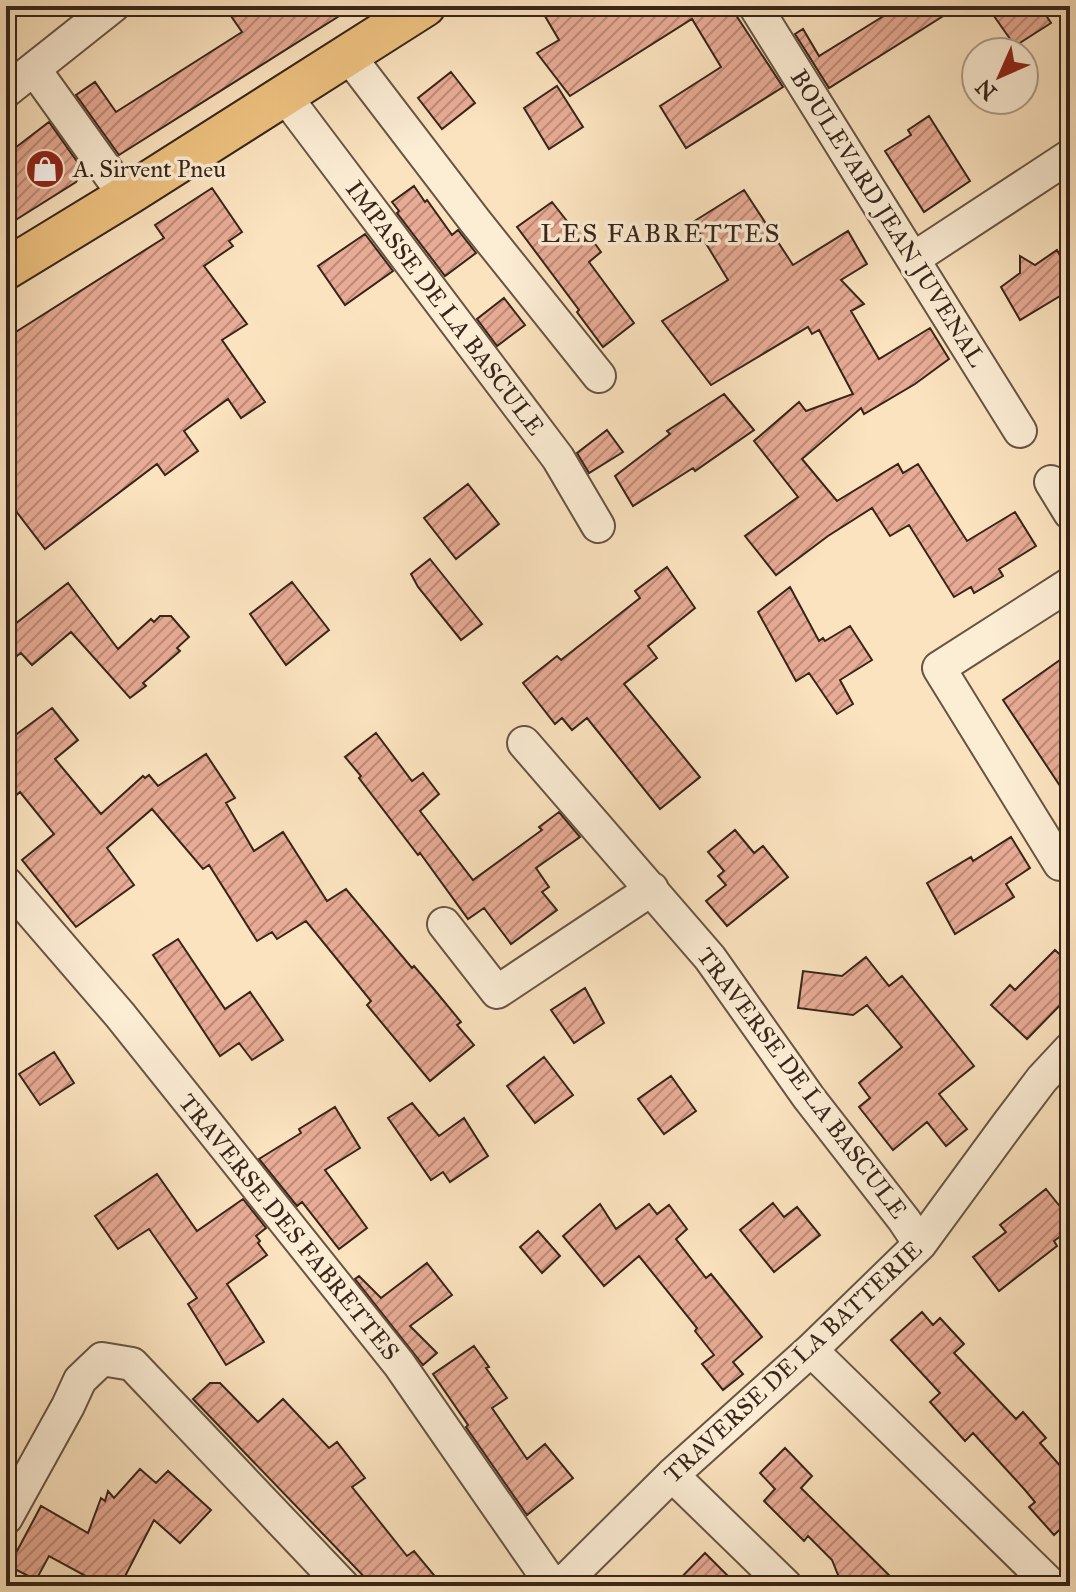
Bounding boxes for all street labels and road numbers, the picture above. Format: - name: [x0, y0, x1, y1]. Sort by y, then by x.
- street label: BOULEVARD JEAN JUVENAL: [784, 64, 992, 372]
- street label: IMPASSE DE LA BASCULE: [339, 175, 551, 441]
- street label: TRAVERSE DE LA BASCULE: [690, 942, 914, 1224]
- street label: TRAVERSE DES FABRETTES: [172, 1088, 406, 1366]
- street label: TRAVERSE DE LA BATTERIE: [658, 1235, 928, 1489]

